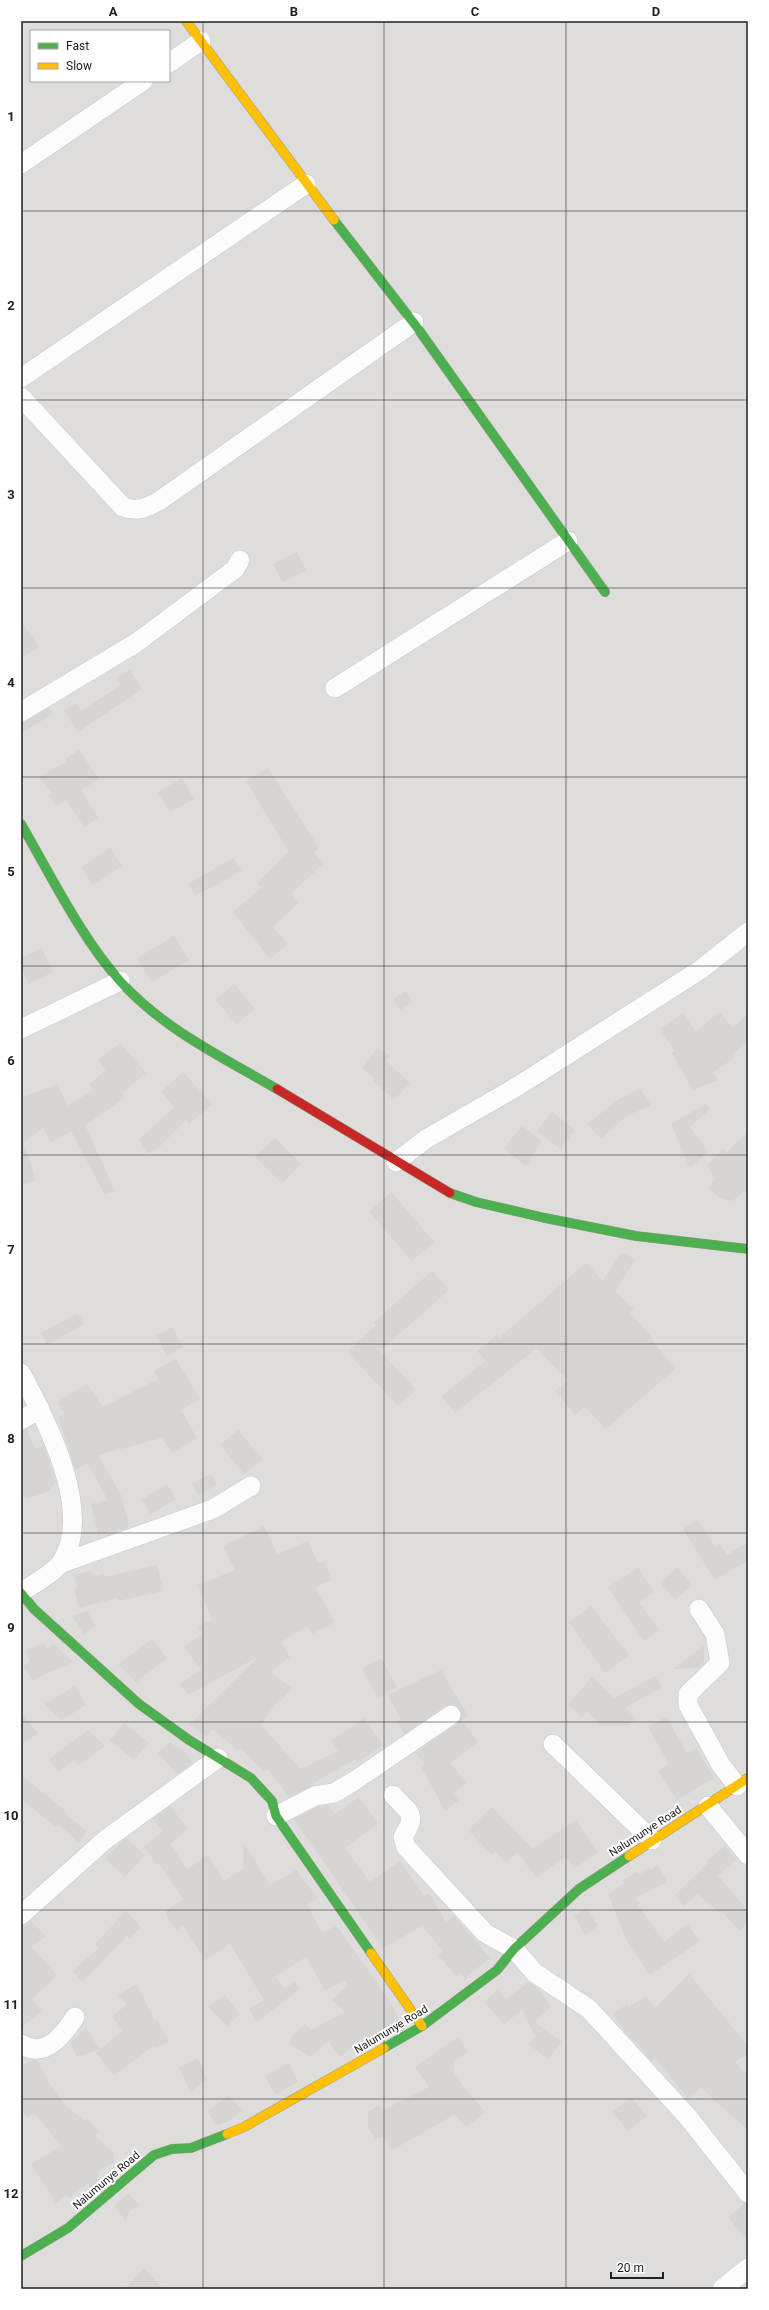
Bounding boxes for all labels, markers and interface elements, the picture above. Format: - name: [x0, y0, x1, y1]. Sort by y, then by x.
- text: A: [109, 4, 118, 19]
- text: B: [290, 4, 298, 19]
- text: C: [471, 4, 480, 19]
- text: D: [652, 4, 660, 19]
- legend: [30, 30, 170, 82]
- text: Fast: [66, 39, 89, 53]
- text: Slow: [66, 59, 92, 73]
- text: 1: [7, 109, 15, 124]
- text: 2: [7, 298, 15, 313]
- text: 3: [7, 487, 15, 502]
- text: 4: [7, 675, 15, 690]
- text: 5: [7, 864, 15, 879]
- text: 6: [7, 1053, 15, 1068]
- text: 7: [7, 1242, 15, 1257]
- text: 8: [7, 1431, 15, 1446]
- text: 9: [7, 1620, 15, 1635]
- street label: Nalumunye Road: [607, 1803, 684, 1860]
- text: 10: [4, 1808, 18, 1823]
- text: 11: [4, 1997, 18, 2012]
- street label: Nalumunye Road: [352, 2002, 430, 2056]
- street label: Nalumunye Road: [70, 2149, 142, 2212]
- text: 12: [4, 2186, 18, 2201]
- scale bar: [611, 2254, 663, 2280]
- text: 20 m: [617, 2261, 644, 2275]

